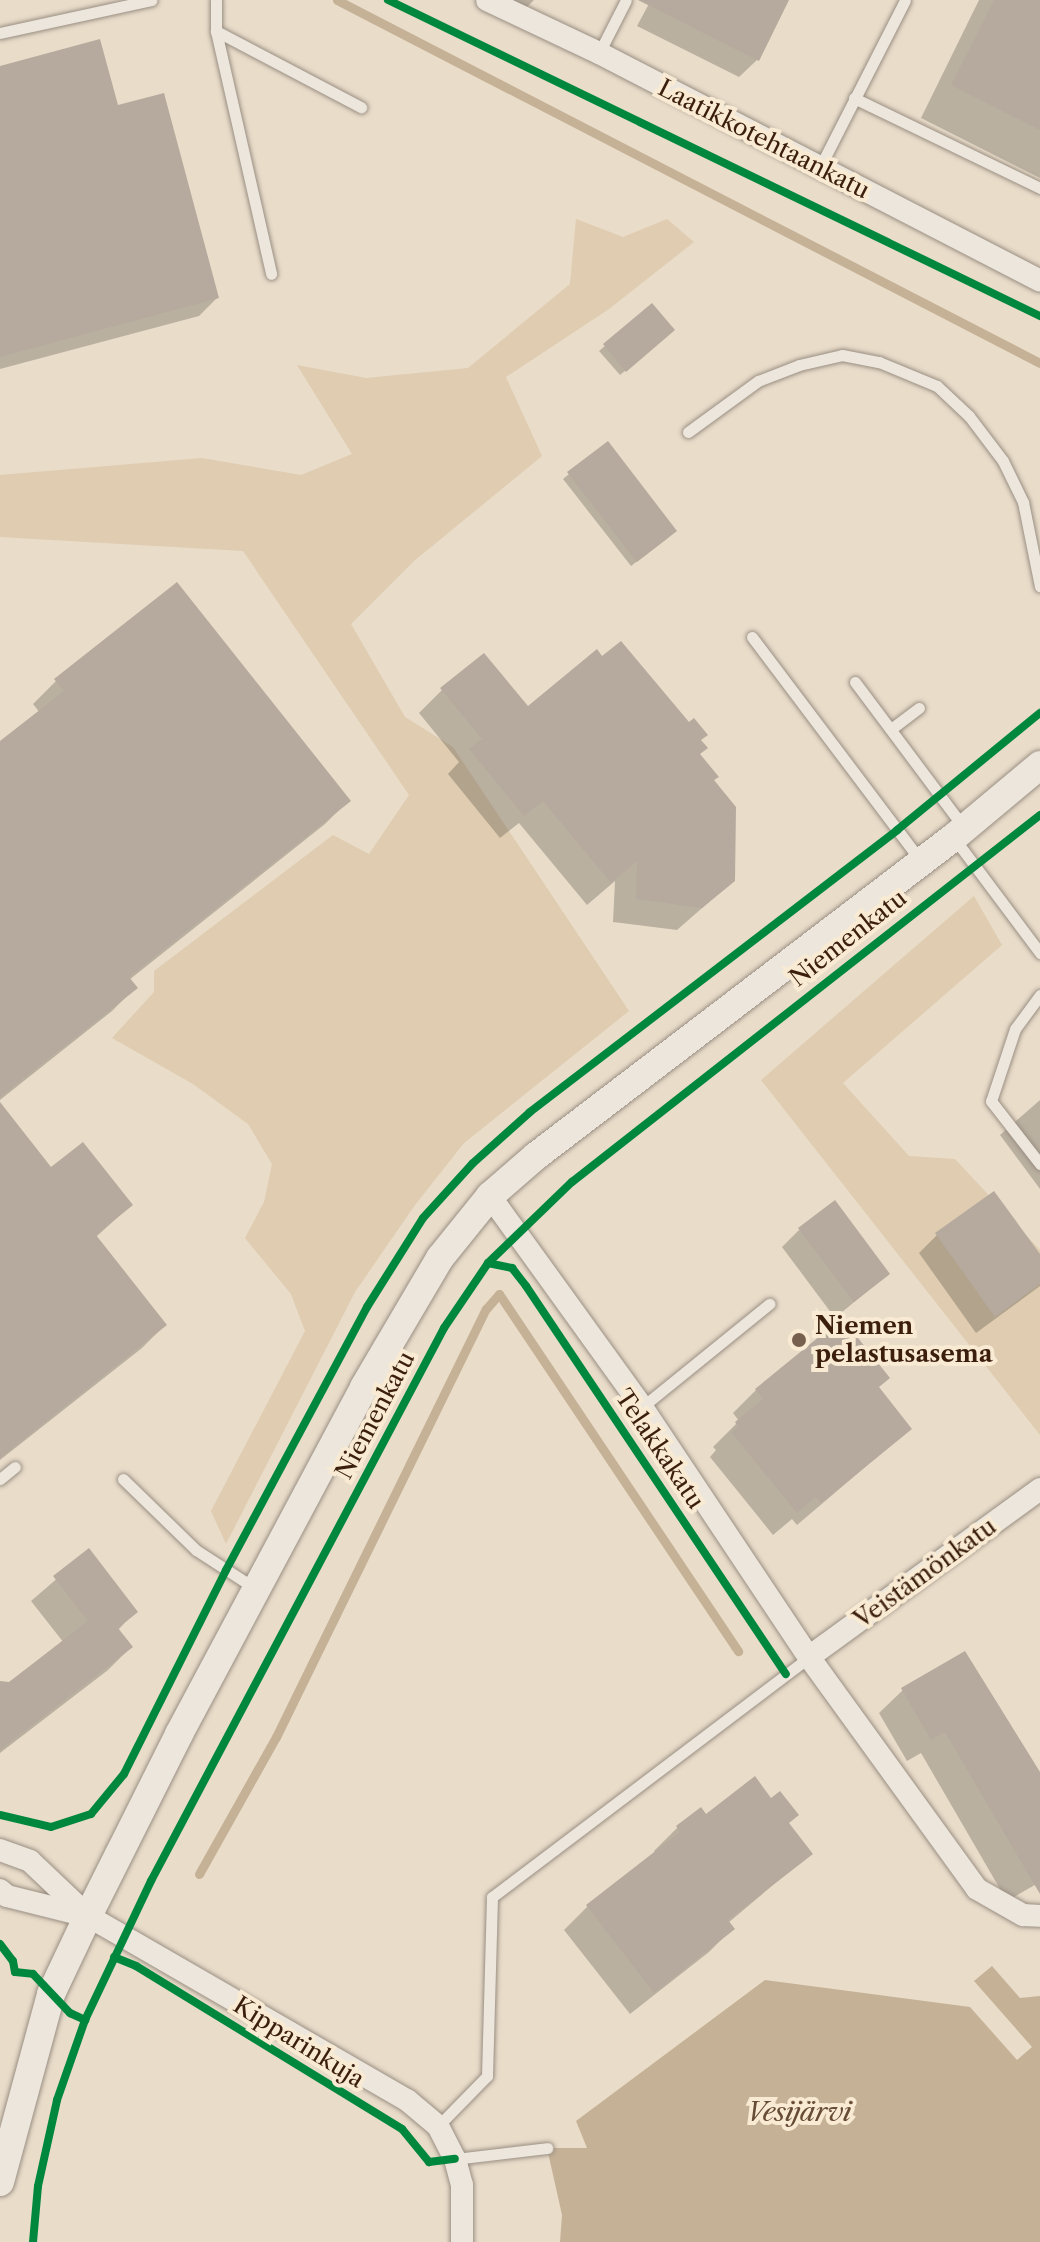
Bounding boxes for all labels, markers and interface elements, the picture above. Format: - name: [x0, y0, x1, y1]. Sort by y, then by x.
- street label: Laatikkotehtaankatu: [653, 73, 875, 205]
- street label: Niemenkatu: [784, 883, 912, 993]
- place label: Niemen pelastusasema: [815, 1312, 993, 1368]
- marker: Niemen pelastusasema: [790, 1331, 808, 1349]
- street label: Niemenkatu: [329, 1346, 421, 1484]
- street label: Telakkakatu: [609, 1384, 711, 1514]
- street label: Veistämönkatu: [848, 1512, 1002, 1634]
- street label: Kipparinkuja: [228, 1990, 370, 2094]
- water label: Vesijärvi: [747, 2097, 851, 2129]

